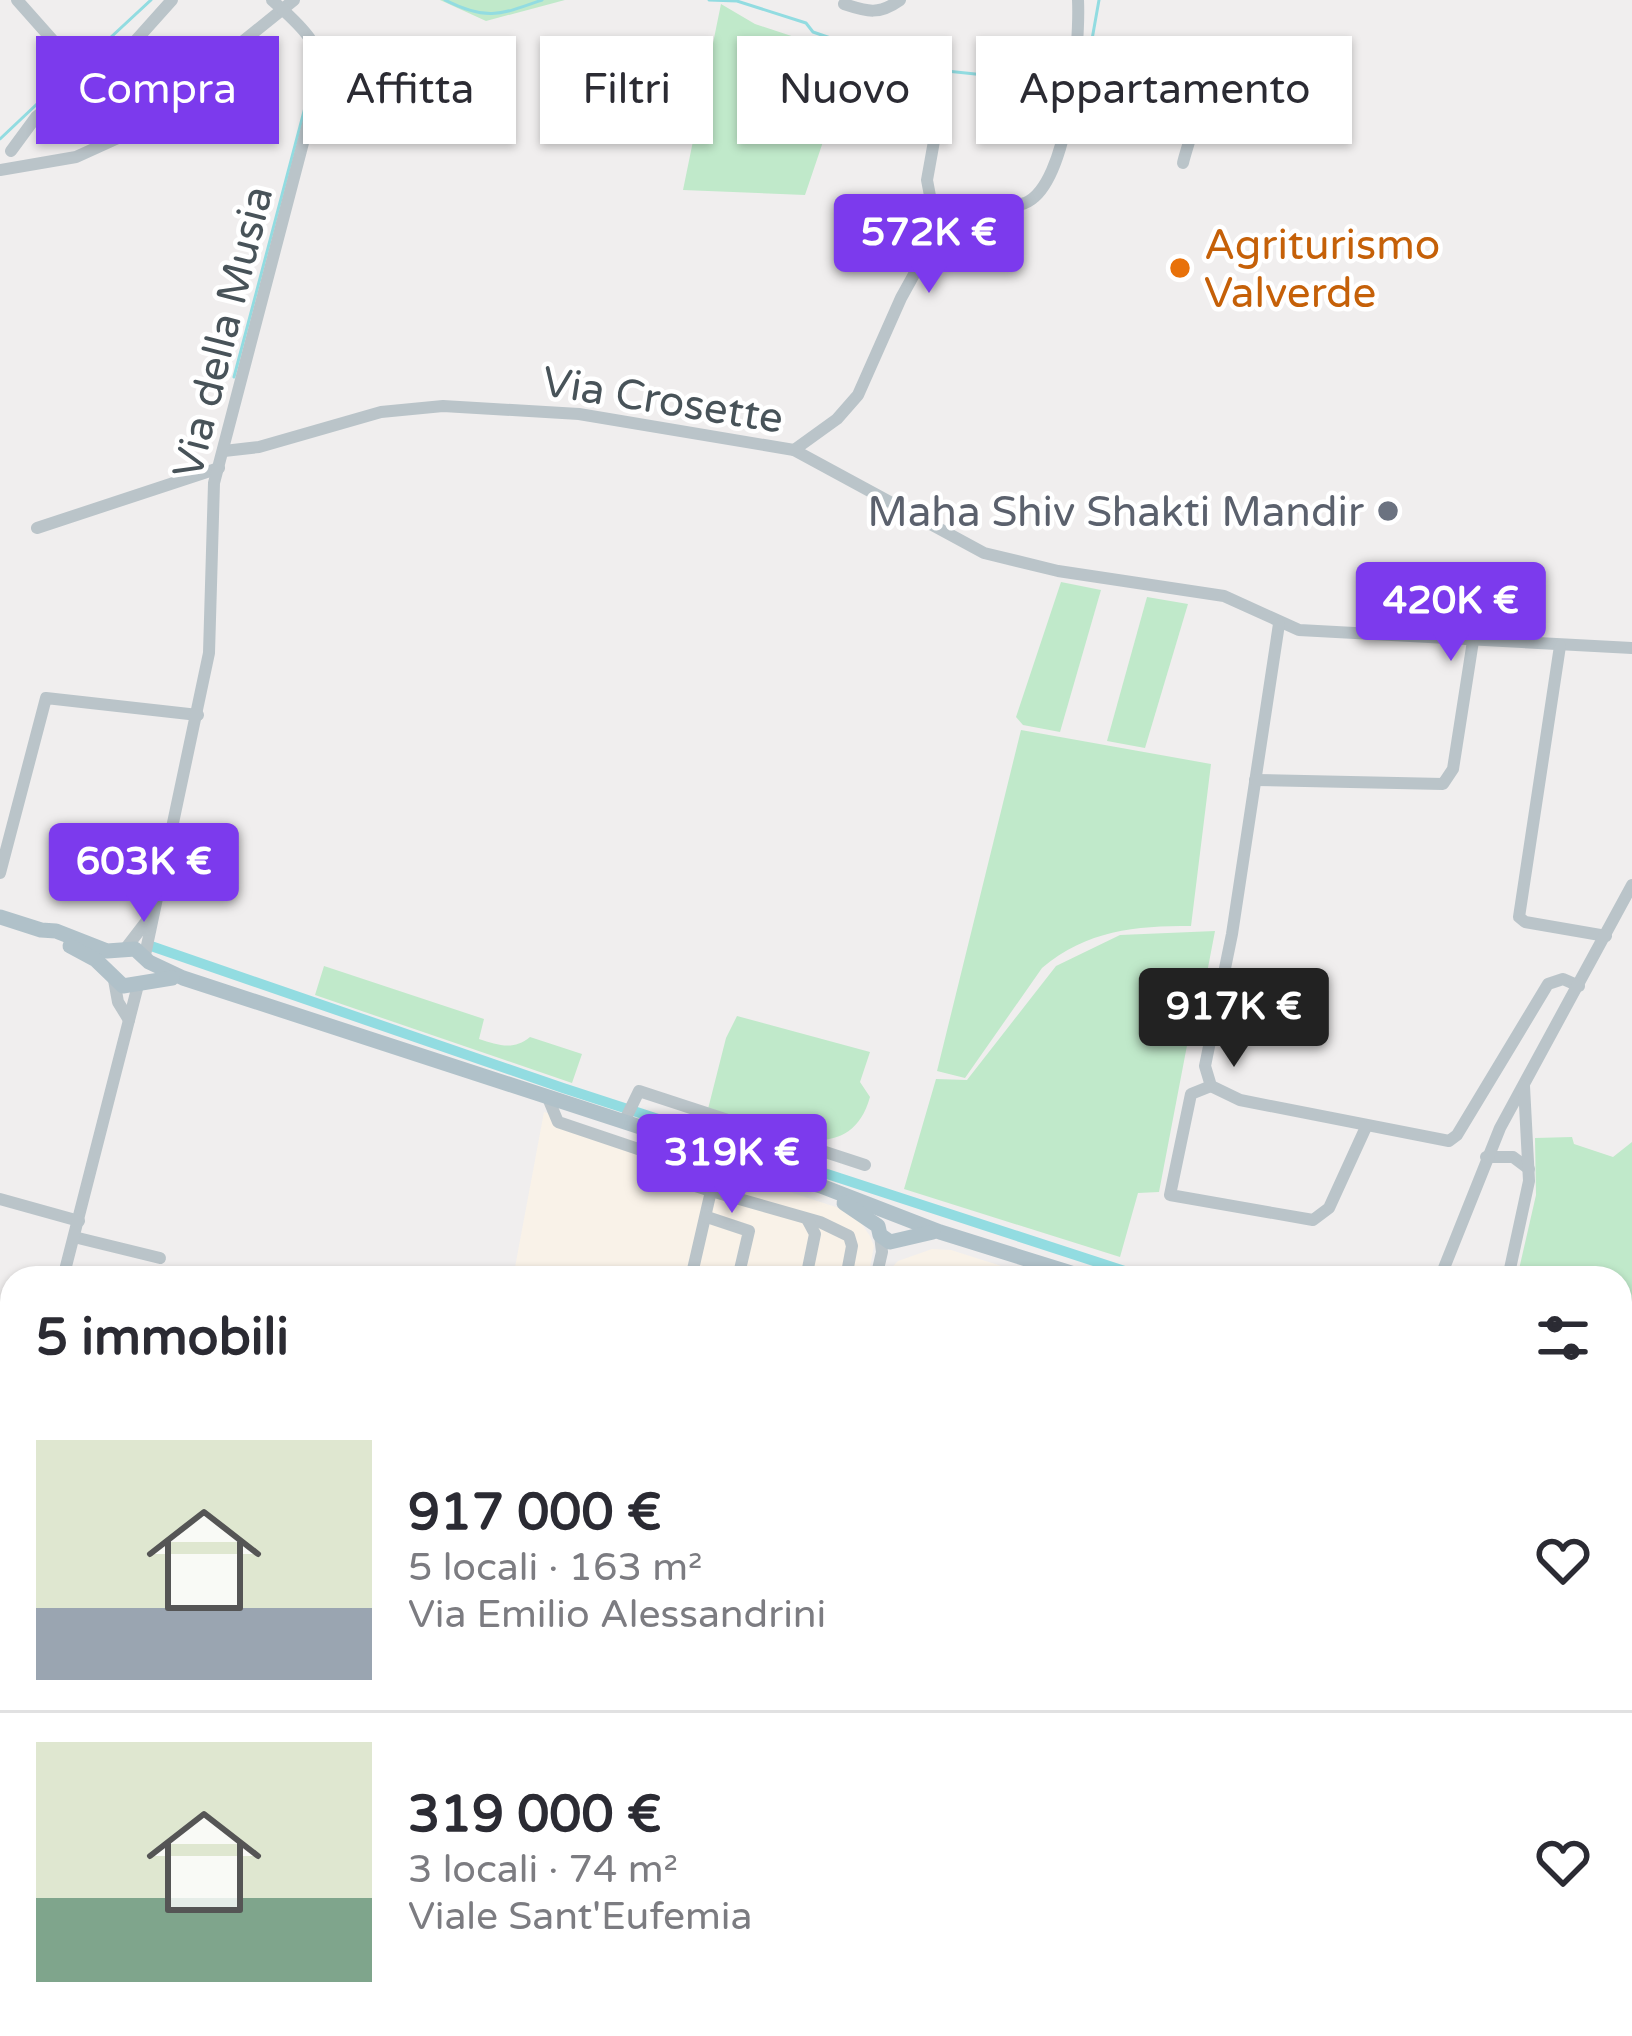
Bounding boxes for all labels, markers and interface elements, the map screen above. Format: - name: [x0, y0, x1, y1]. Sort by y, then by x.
- chip: Compra: [36, 36, 279, 144]
- chip: Affitta: [303, 36, 516, 144]
- chip: Filtri: [540, 36, 713, 144]
- chip: Nuovo: [737, 36, 952, 144]
- chip: Appartamento: [976, 36, 1352, 144]
- street label: Via della Musia: [163, 181, 284, 484]
- pin: 572K €: [831, 194, 1027, 296]
- text: 572K €: [861, 209, 997, 256]
- place label: Agriturismo Valverde: [1204, 220, 1440, 319]
- marker: Agriturismo Valverde: [1167, 255, 1193, 281]
- street label: Via Crosette: [539, 356, 787, 445]
- place label: Maha Shiv Shakti Mandir: [867, 487, 1364, 538]
- marker: Maha Shiv Shakti Mandir: [1375, 498, 1401, 524]
- pin: 420K €: [1353, 562, 1549, 664]
- text: 420K €: [1383, 577, 1519, 624]
- pin: 603K €: [46, 823, 242, 925]
- text: 603K €: [76, 838, 212, 885]
- pin: 917K €: [1136, 968, 1332, 1070]
- text: 917K €: [1166, 983, 1302, 1030]
- pin: 319K €: [634, 1114, 830, 1216]
- text: 319K €: [664, 1129, 800, 1176]
- icon: filters: [1530, 1305, 1596, 1371]
- text: 5 immobili: [36, 1307, 289, 1369]
- text: 917 000 €: [408, 1482, 661, 1544]
- icon: home: [132, 1488, 276, 1632]
- icon: heart: [1530, 1527, 1596, 1593]
- text: 5 locali · 163 m²: [408, 1544, 702, 1591]
- text: Via Emilio Alessandrini: [408, 1591, 826, 1638]
- text: 319 000 €: [408, 1784, 661, 1846]
- icon: home: [132, 1790, 276, 1934]
- icon: heart: [1530, 1829, 1596, 1895]
- text: 3 locali · 74 m²: [408, 1846, 678, 1893]
- text: Viale Sant'Eufemia: [408, 1893, 752, 1940]

